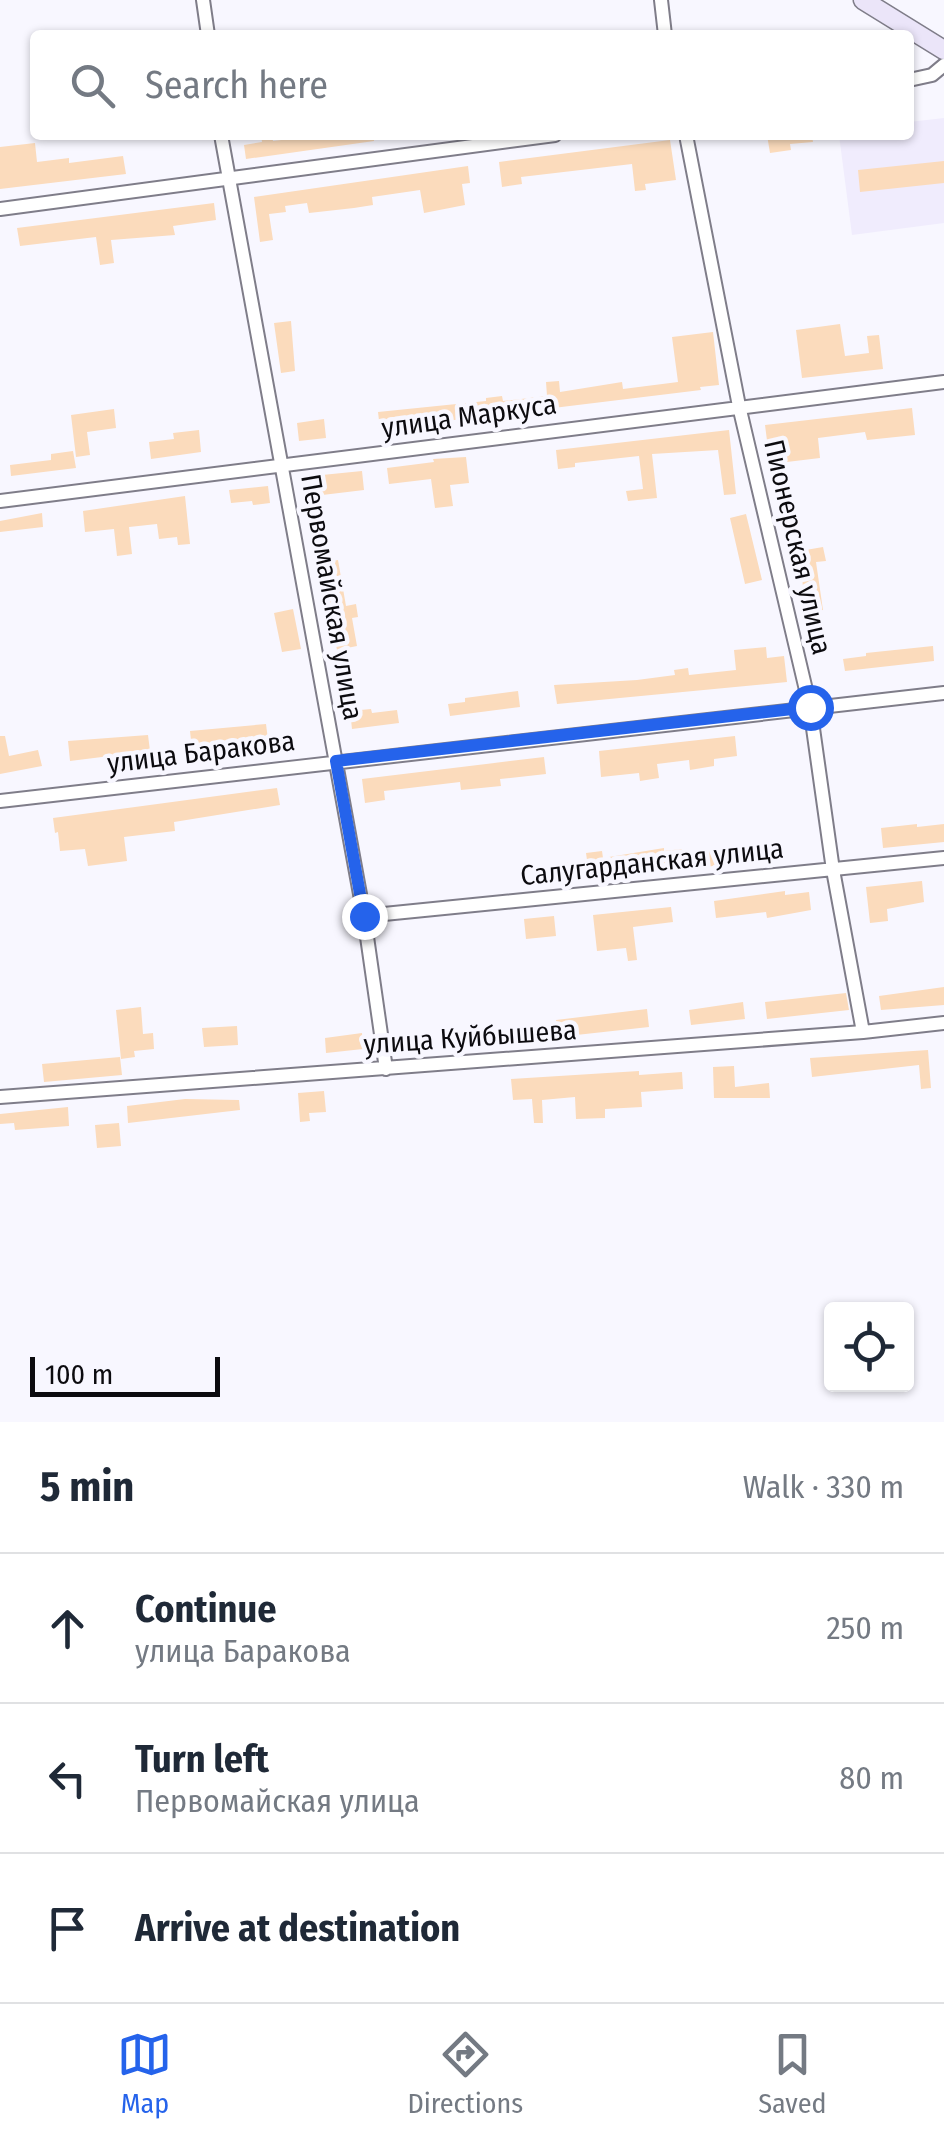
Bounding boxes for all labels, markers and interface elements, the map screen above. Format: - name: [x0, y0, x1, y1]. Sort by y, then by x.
- search box: [30, 30, 914, 140]
- icon: search: [65, 58, 120, 113]
- text: Search here: [145, 62, 328, 108]
- street label: улица Маркуса: [379, 387, 559, 445]
- street label: Пионерская улица: [757, 436, 839, 658]
- street label: Первомайская улица: [294, 471, 370, 723]
- route start: [788, 685, 834, 731]
- street label: улица Баракова: [105, 724, 297, 780]
- street label: Салугарданская улица: [519, 832, 785, 892]
- route end: [342, 894, 388, 940]
- street label: улица Куйбышева: [362, 1013, 578, 1061]
- map controls: [824, 1302, 914, 1392]
- button: locate: [824, 1302, 914, 1392]
- scale bar: [30, 1352, 220, 1396]
- text: 100 m: [45, 1358, 113, 1391]
- text: 5 min: [40, 1462, 134, 1512]
- text: Walk · 330 m: [743, 1468, 904, 1506]
- text: Continue: [135, 1586, 276, 1632]
- icon: ahead: [40, 1601, 95, 1656]
- text: 250 m: [826, 1609, 904, 1647]
- text: улица Баракова: [135, 1632, 351, 1670]
- text: Turn left: [135, 1736, 269, 1782]
- icon: left: [40, 1751, 95, 1806]
- text: 80 m: [839, 1759, 904, 1797]
- text: Первомайская улица: [135, 1782, 420, 1820]
- icon: arrive: [40, 1901, 95, 1956]
- text: Arrive at destination: [135, 1905, 460, 1951]
- tab: Map: [117, 2027, 172, 2120]
- tab: Directions: [407, 2027, 523, 2120]
- tab: Saved: [758, 2027, 827, 2120]

